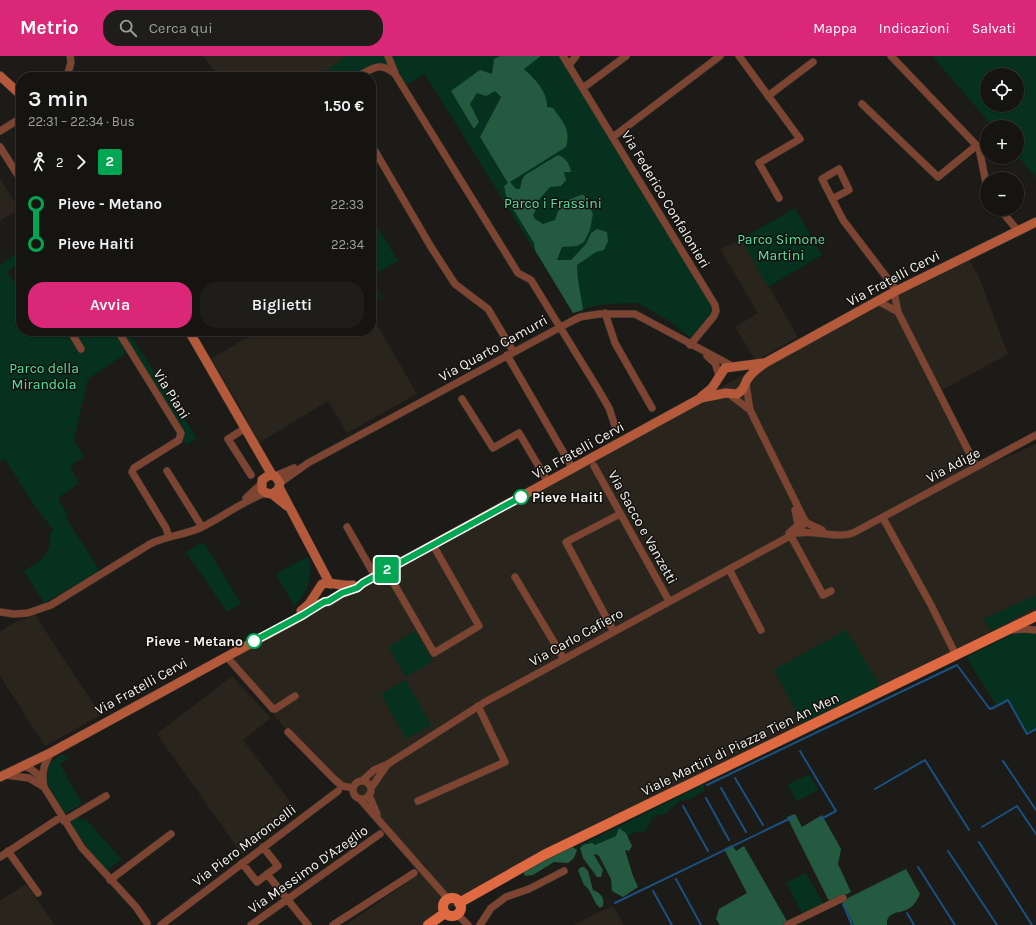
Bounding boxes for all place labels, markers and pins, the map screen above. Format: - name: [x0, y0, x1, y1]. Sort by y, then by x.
- marker: Pieve Haiti: [513, 489, 529, 505]
- place label: Pieve Haiti: [532, 489, 603, 506]
- place label: Pieve - Metano: [146, 633, 243, 650]
- marker: Pieve - Metano: [246, 633, 262, 649]

